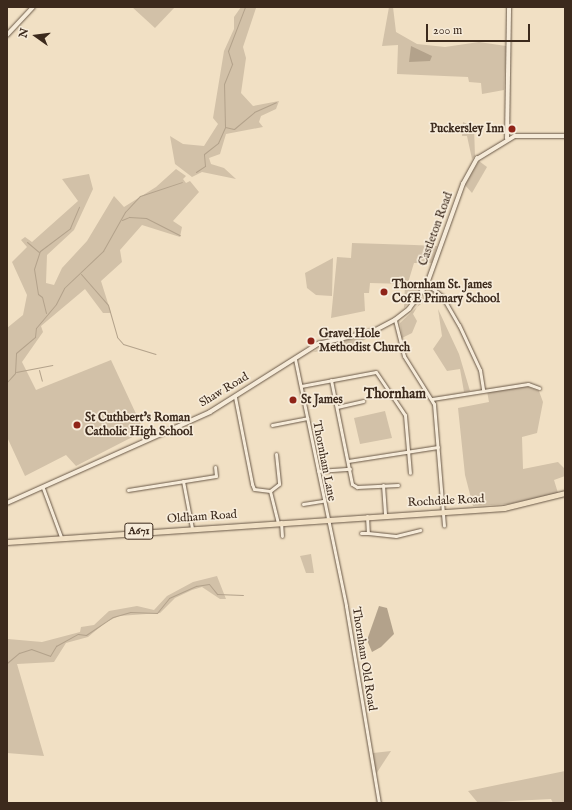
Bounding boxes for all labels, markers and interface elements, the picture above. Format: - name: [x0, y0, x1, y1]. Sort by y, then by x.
- north arrow: [16, 16, 56, 56]
- scale bar: [428, 16, 532, 42]
- text: 200 m: [433, 23, 462, 38]
- text: N: [16, 27, 32, 39]
- place label: Puckersley Inn: [430, 122, 504, 136]
- marker: Puckersley Inn: [507, 124, 517, 134]
- street label: Castleton Road: [416, 190, 456, 268]
- place label: Thornham St. James CofE Primary School: [392, 278, 500, 306]
- marker: Thornham St. James CofE Primary School: [379, 287, 389, 297]
- place label: Gravel Hole Methodist Church: [319, 327, 410, 355]
- marker: Gravel Hole Methodist Church: [306, 336, 316, 346]
- street label: Shaw Road: [197, 370, 251, 410]
- district label: Thornham: [364, 386, 426, 402]
- place label: St James: [301, 393, 343, 407]
- marker: St James: [288, 395, 298, 405]
- place label: St Cuthbert's Roman Catholic High School: [85, 411, 193, 439]
- marker: St Cuthbert's Roman Catholic High School: [72, 420, 82, 430]
- street label: Thornham Lane: [309, 420, 339, 502]
- street label: Rochdale Road: [407, 492, 485, 510]
- street label: Oldham Road: [167, 507, 237, 527]
- road number: A671: [124, 522, 154, 540]
- street label: Thornham Old Road: [349, 606, 379, 712]

